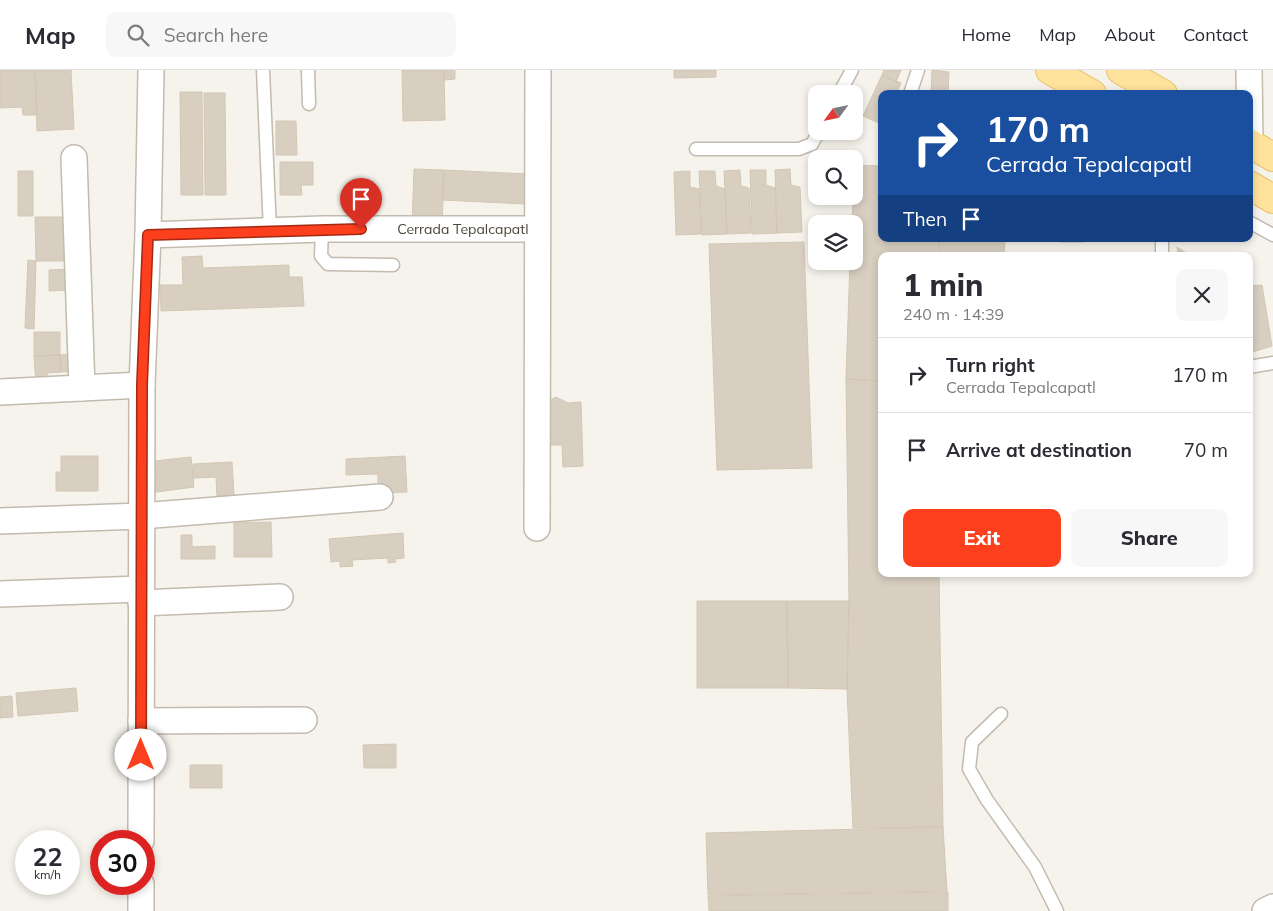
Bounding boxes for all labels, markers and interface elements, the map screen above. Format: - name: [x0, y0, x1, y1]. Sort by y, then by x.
- search box: [106, 12, 456, 57]
- text: Map: [25, 20, 76, 50]
- icon: search: [124, 21, 152, 49]
- text: Search here: [164, 23, 268, 47]
- text: Home: [961, 23, 1011, 46]
- text: Map: [1039, 23, 1076, 46]
- text: About: [1104, 23, 1155, 46]
- text: Contact: [1183, 23, 1248, 46]
- north arrow: [808, 85, 862, 140]
- map controls: [808, 85, 863, 270]
- text: 170 m: [986, 107, 1090, 151]
- icon: right: [903, 110, 968, 175]
- button: search: [808, 150, 863, 205]
- text: Cerrada Tepalcapatl: [986, 150, 1192, 178]
- pin: [340, 178, 382, 229]
- icon: arrive: [347, 185, 375, 213]
- icon: arrive: [957, 205, 985, 233]
- text: Then: [903, 207, 947, 231]
- button: layers: [808, 215, 863, 270]
- street label: Cerrada Tepalcapatl: [397, 220, 529, 238]
- text: 1 min: [903, 266, 983, 304]
- button: close: [1176, 269, 1228, 321]
- text: 240 m · 14:39: [903, 304, 1004, 324]
- text: Turn right: [946, 353, 1035, 377]
- icon: right: [903, 361, 931, 389]
- text: 170 m: [1172, 363, 1228, 387]
- text: Cerrada Tepalcapatl: [946, 377, 1096, 397]
- icon: arrive: [903, 436, 931, 464]
- text: Arrive at destination: [946, 438, 1132, 462]
- text: 70 m: [1184, 438, 1228, 462]
- button: Exit: [903, 509, 1061, 567]
- button: Share: [1071, 509, 1228, 567]
- position arrow: [114, 728, 166, 780]
- speed limit sign: 30: [90, 830, 155, 895]
- text: 22: [32, 841, 63, 872]
- text: km/h: [34, 867, 61, 882]

